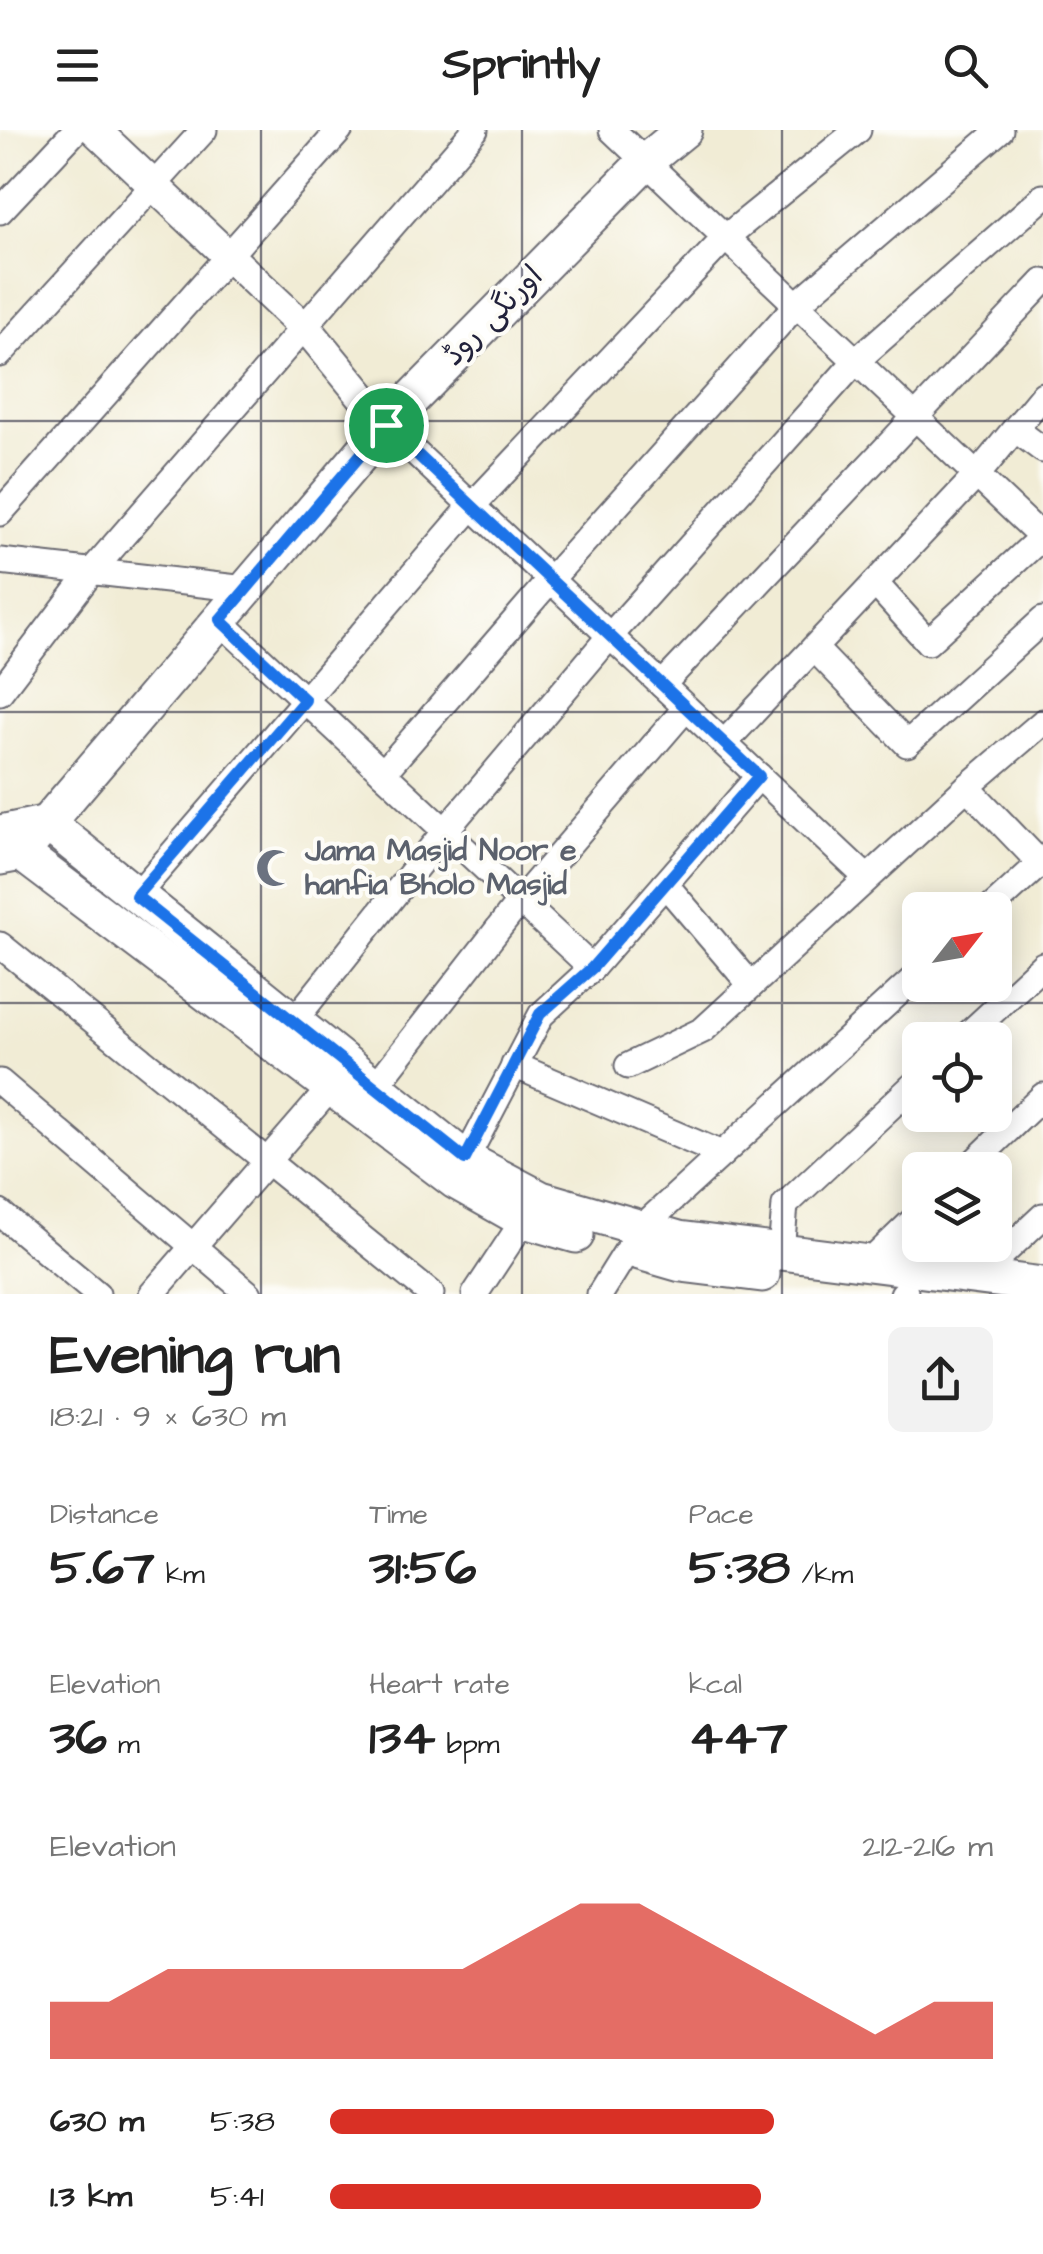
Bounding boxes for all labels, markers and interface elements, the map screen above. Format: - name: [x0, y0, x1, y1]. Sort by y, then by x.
- text: Sprintly: [442, 34, 601, 96]
- icon: menu: [50, 38, 105, 93]
- icon: search: [938, 38, 993, 93]
- street label: اورنگی روڈ: [433, 256, 553, 376]
- pin: [344, 383, 429, 468]
- icon: arrive: [359, 398, 414, 453]
- place label: Jama Masjid Noor e hanfia Bholo Masjid: [304, 830, 577, 906]
- mosque icon: Jama Masjid Noor e hanfia Bholo Masjid: [254, 847, 296, 889]
- north arrow: [902, 892, 1012, 1002]
- map controls: [902, 892, 1012, 1262]
- button: locate: [902, 1022, 1012, 1132]
- button: layers: [902, 1152, 1012, 1262]
- text: Evening run: [50, 1318, 340, 1394]
- button: share: [888, 1327, 993, 1432]
- text: 18:21 · 9 × 630 m: [50, 1394, 286, 1439]
- text: Distance: [50, 1495, 159, 1534]
- text: Time: [369, 1495, 428, 1534]
- text: Pace: [689, 1495, 754, 1534]
- text: 5.67: [50, 1534, 155, 1603]
- text: 31:56: [369, 1534, 476, 1603]
- text: 5:38: [689, 1534, 790, 1603]
- text: km: [155, 1555, 205, 1594]
- text: /km: [790, 1555, 853, 1594]
- text: Elevation: [50, 1665, 160, 1704]
- text: Heart rate: [369, 1665, 510, 1704]
- text: kcal: [689, 1665, 742, 1704]
- text: 36: [50, 1704, 107, 1773]
- text: 134: [369, 1704, 435, 1773]
- text: 447: [689, 1704, 787, 1773]
- text: m: [107, 1725, 140, 1764]
- text: bpm: [435, 1725, 500, 1764]
- text: Elevation: [50, 1824, 176, 1869]
- text: 212–216 m: [862, 1824, 993, 1869]
- text: 630 m: [50, 2099, 144, 2144]
- text: 5:38: [210, 2099, 275, 2144]
- text: 1.3 km: [50, 2174, 132, 2219]
- text: 5:41: [210, 2174, 264, 2219]

